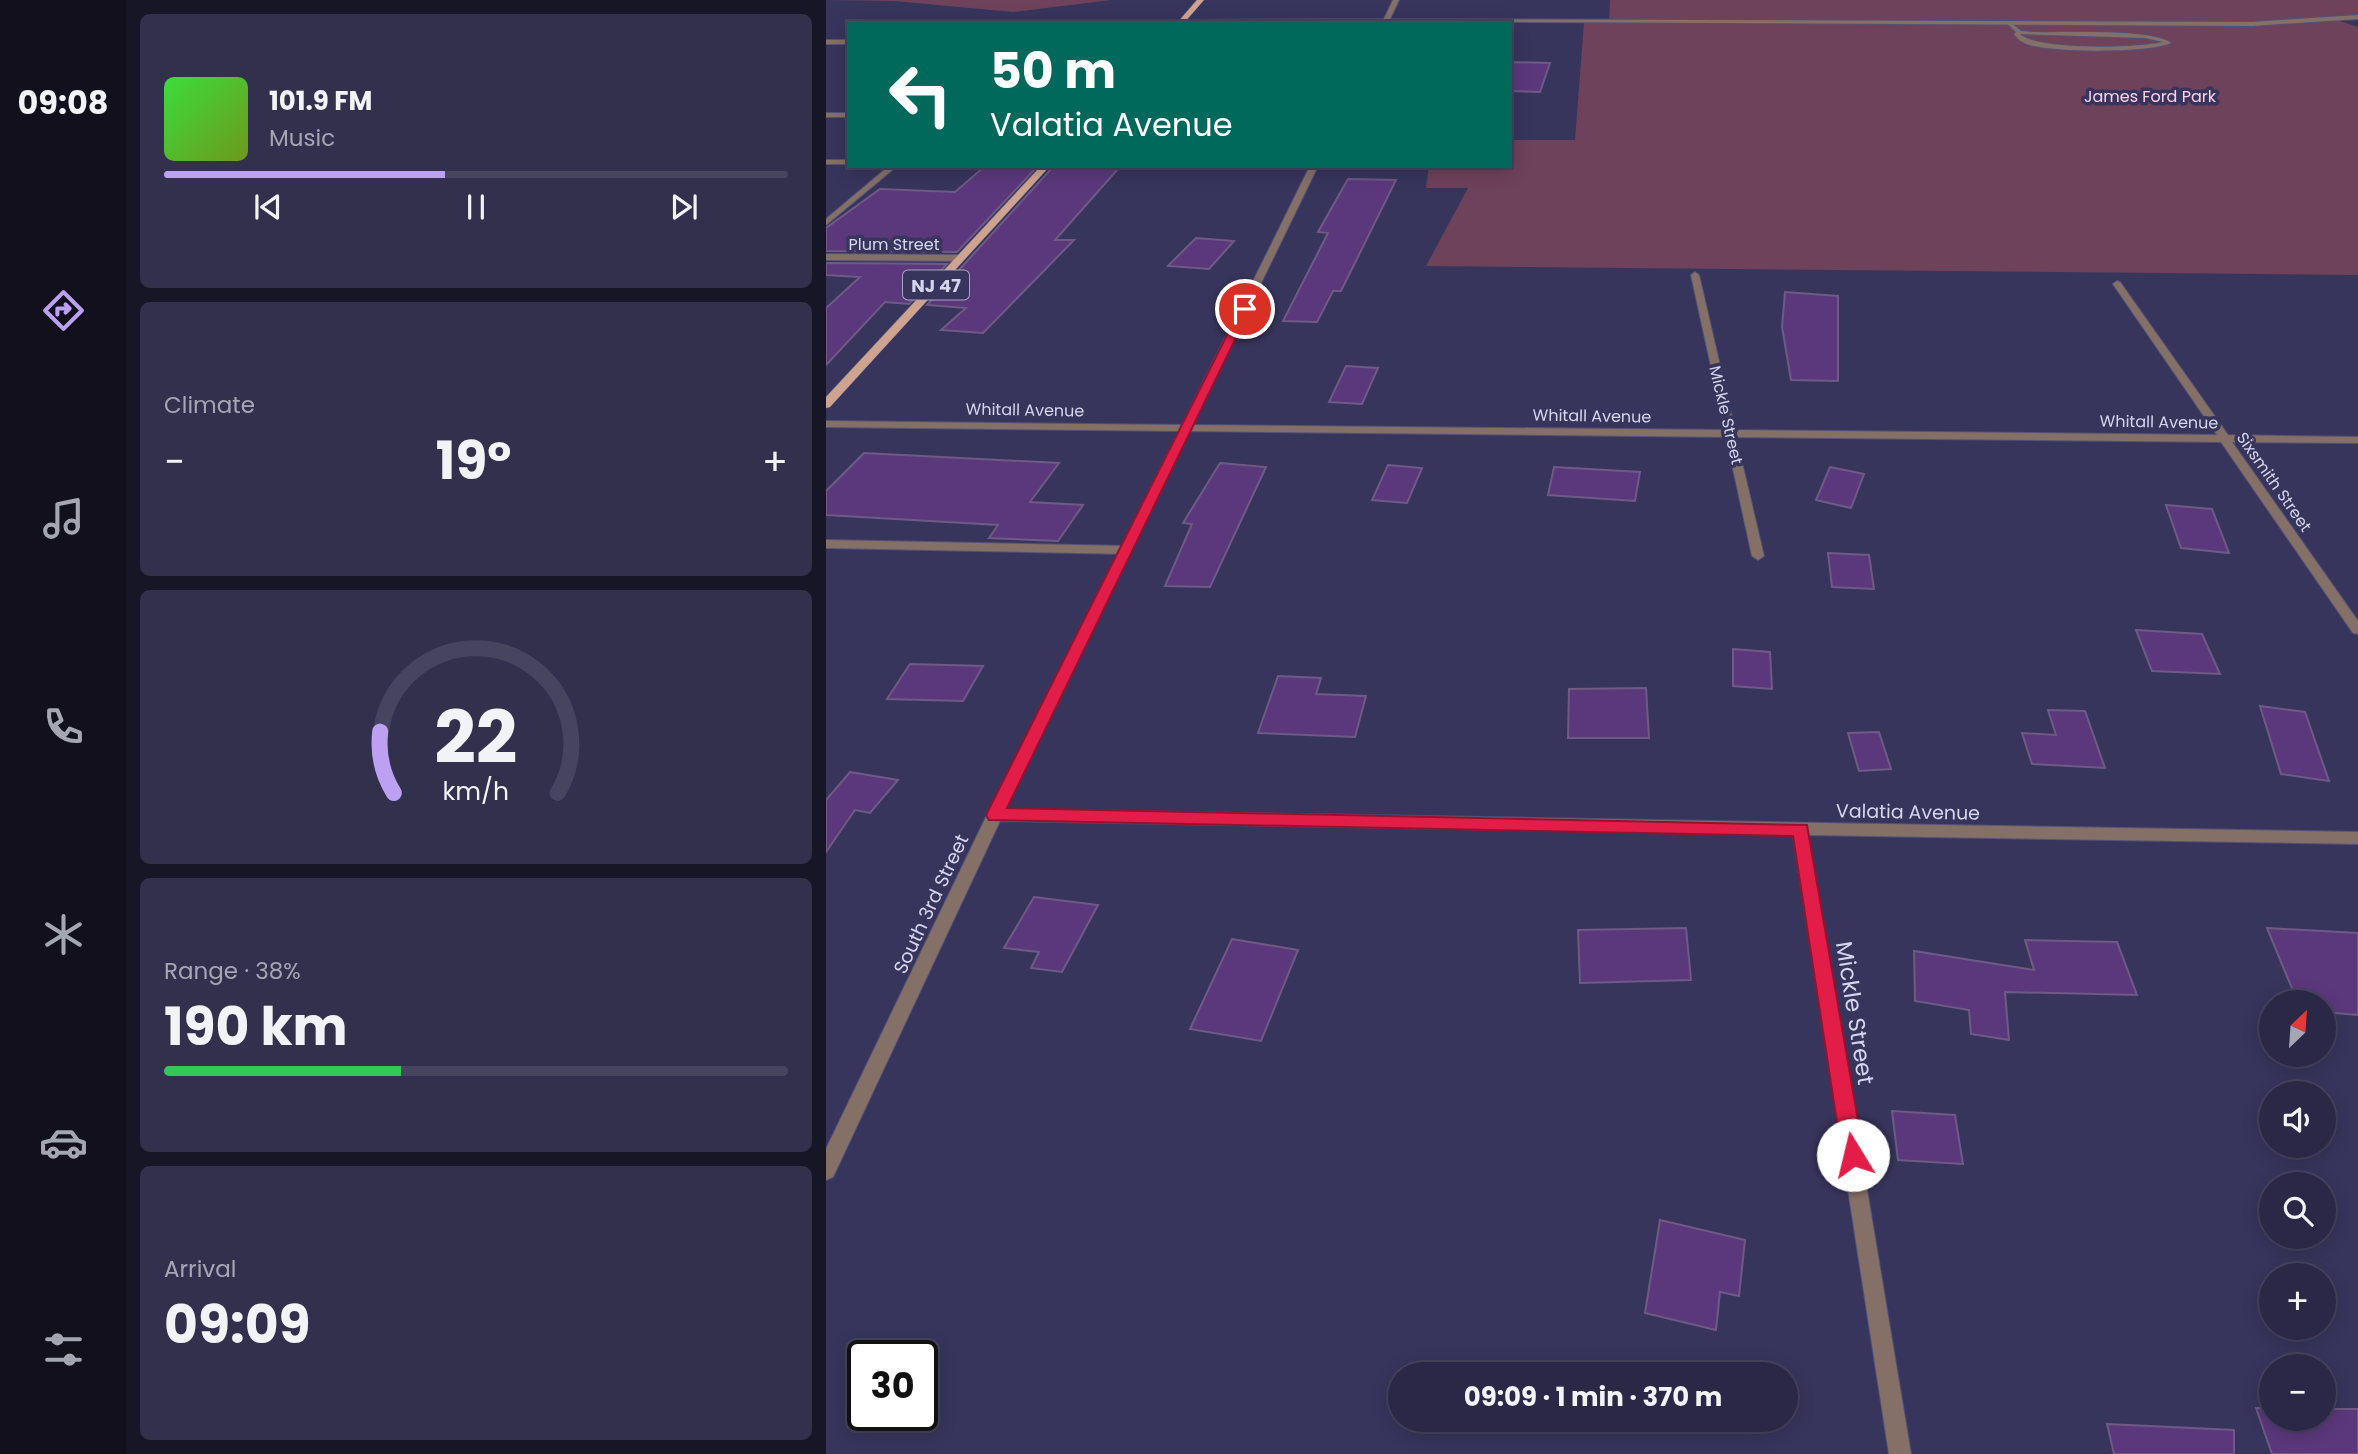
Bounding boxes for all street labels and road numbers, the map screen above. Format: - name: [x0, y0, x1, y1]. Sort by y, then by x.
- street label: Plum Street: [848, 233, 940, 256]
- road number: NJ 47: [903, 270, 969, 300]
- street label: Mickle Street: [1703, 363, 1749, 467]
- street label: Whitall Avenue: [965, 397, 1085, 423]
- street label: Whitall Avenue: [1532, 403, 1652, 429]
- street label: Whitall Avenue: [2099, 409, 2219, 435]
- street label: Sixsmith Street: [2231, 428, 2317, 537]
- street label: Valatia Avenue: [1836, 797, 1980, 827]
- street label: South 3rd Street: [887, 830, 975, 978]
- street label: Mickle Street: [1828, 939, 1882, 1087]

